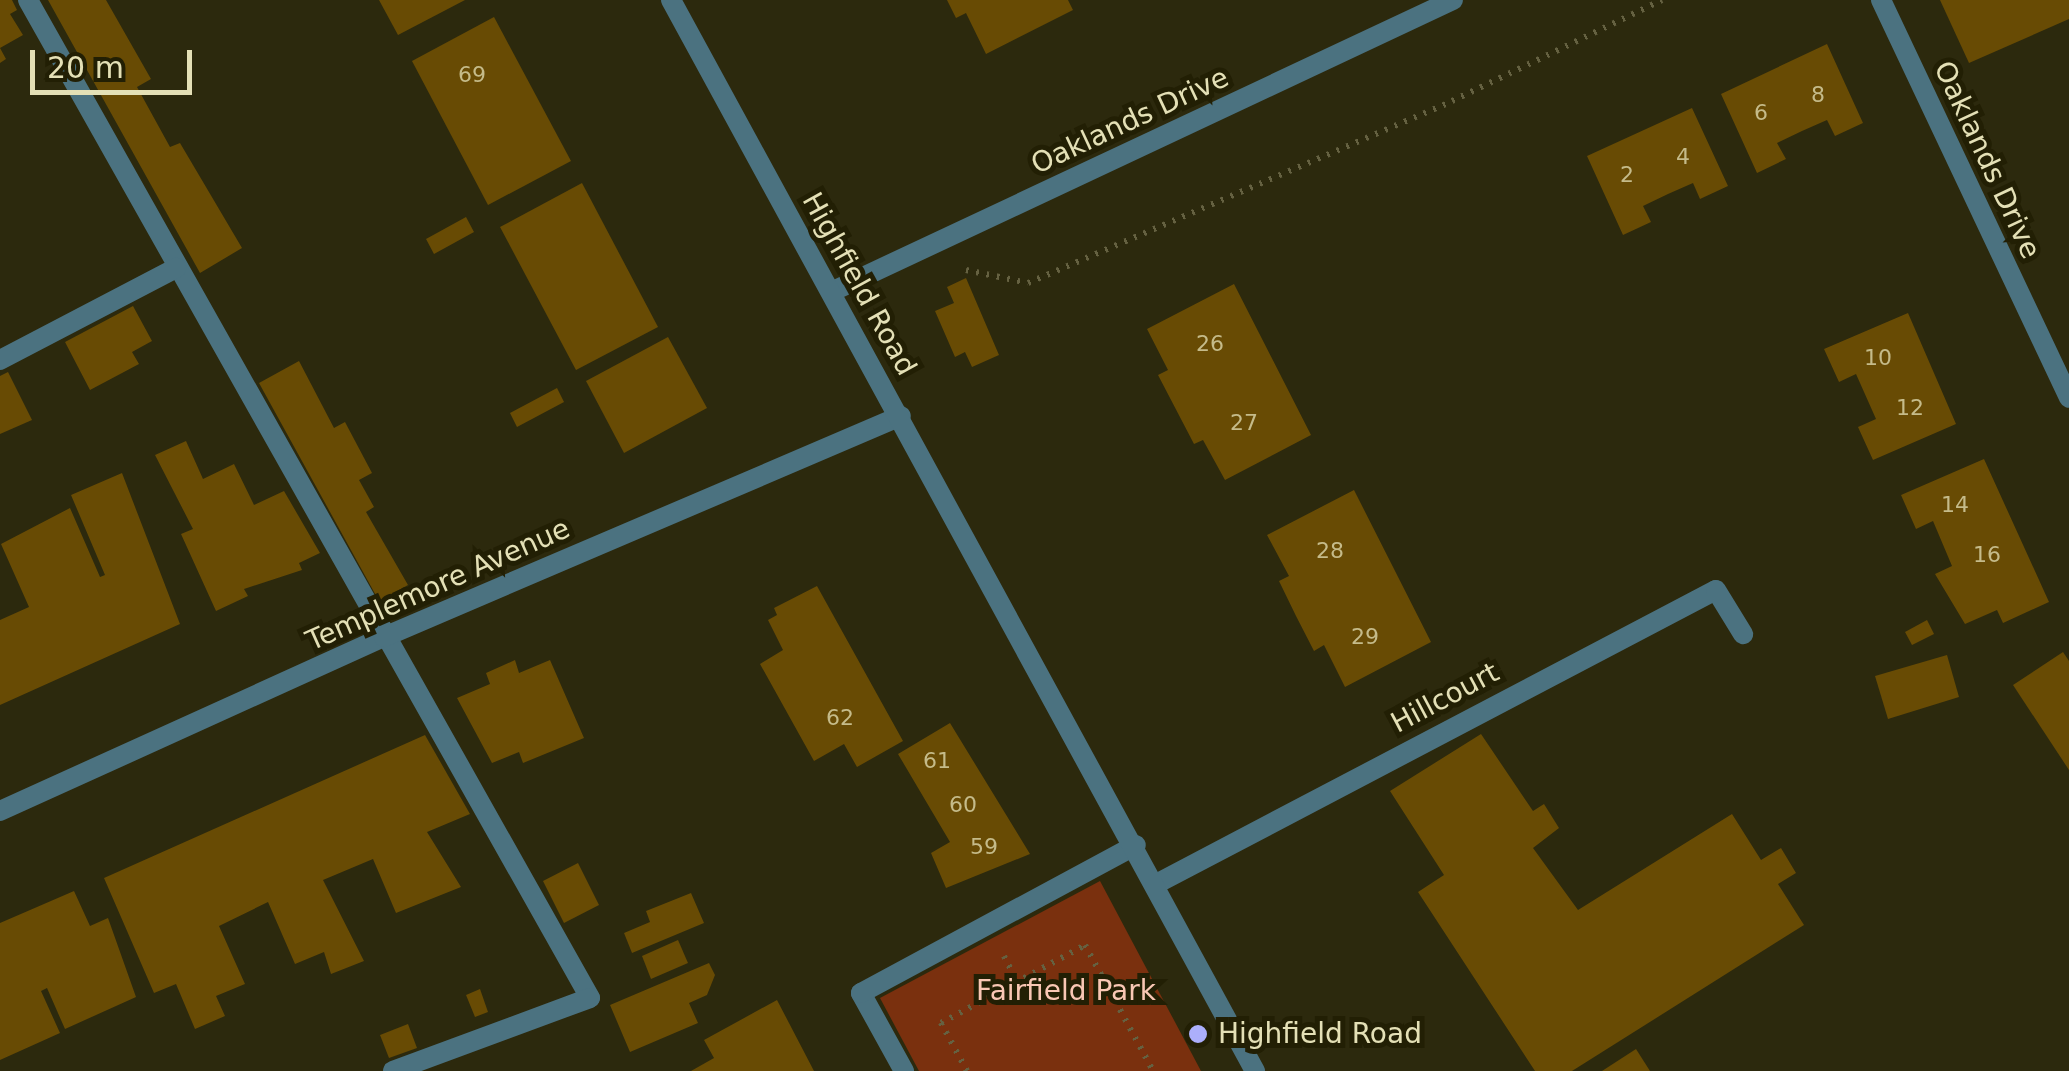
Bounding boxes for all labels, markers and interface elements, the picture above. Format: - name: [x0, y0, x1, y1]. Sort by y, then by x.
- scale bar: [35, 30, 198, 92]
- text: 20 m: [47, 50, 124, 85]
- street label: Oaklands Drive: [1927, 56, 2047, 264]
- street label: Oaklands Drive: [1026, 61, 1234, 181]
- house number: 69: [458, 62, 486, 88]
- house number: 8: [1811, 82, 1825, 108]
- house number: 6: [1754, 100, 1768, 126]
- house number: 4: [1676, 144, 1690, 170]
- house number: 2: [1620, 162, 1634, 188]
- street label: Highfield Road: [795, 187, 923, 381]
- house number: 26: [1196, 331, 1224, 357]
- house number: 10: [1864, 345, 1892, 371]
- house number: 12: [1896, 395, 1924, 421]
- house number: 27: [1230, 410, 1258, 436]
- house number: 14: [1941, 492, 1969, 518]
- street label: Templemore Avenue: [301, 512, 575, 658]
- house number: 28: [1316, 538, 1344, 564]
- house number: 16: [1973, 542, 2001, 568]
- house number: 29: [1351, 624, 1379, 650]
- street label: Hillcourt: [1385, 656, 1505, 740]
- house number: 62: [826, 705, 854, 731]
- house number: 61: [923, 748, 951, 774]
- house number: 60: [949, 792, 977, 818]
- house number: 59: [970, 834, 998, 860]
- park label: Fairfield Park: [976, 974, 1156, 1008]
- place label: Highfield Road: [1218, 1017, 1422, 1051]
- marker: Highfield Road: [1187, 1023, 1209, 1045]

